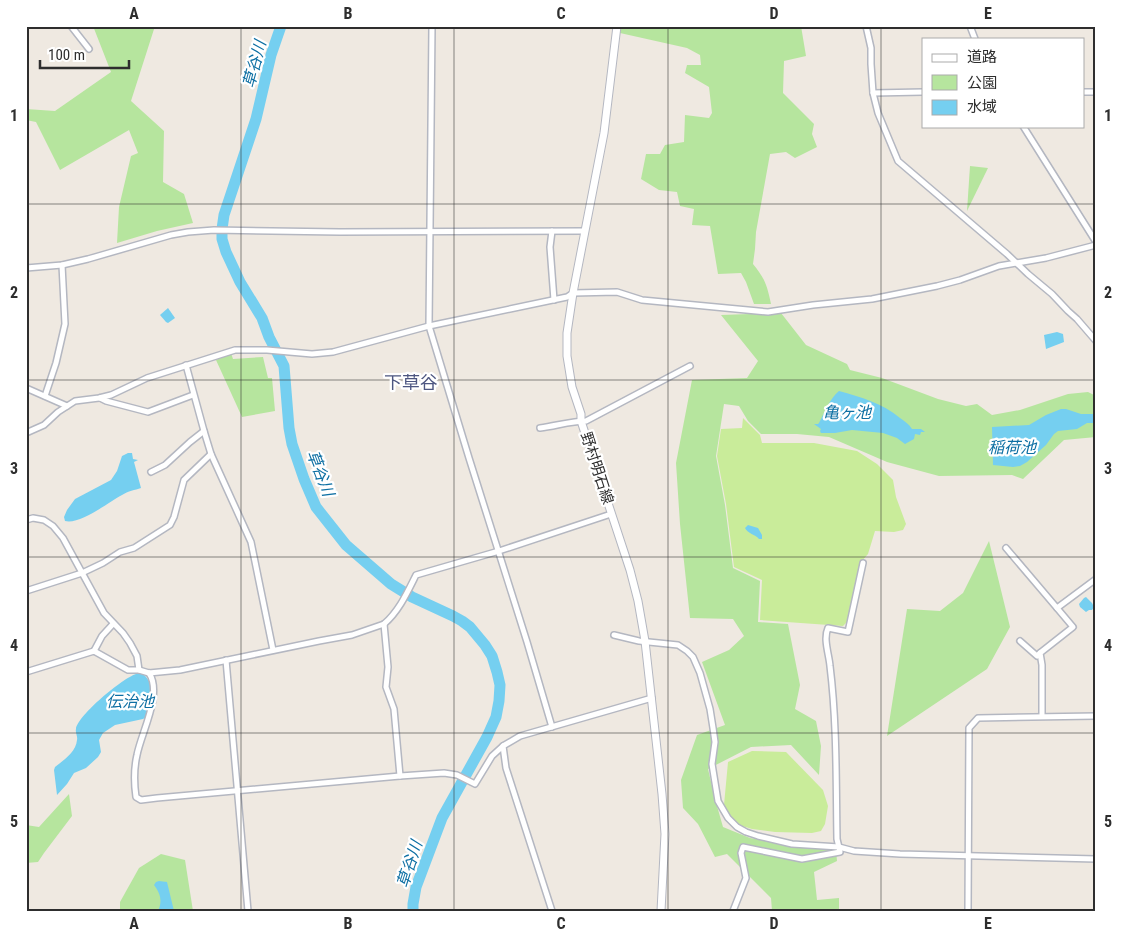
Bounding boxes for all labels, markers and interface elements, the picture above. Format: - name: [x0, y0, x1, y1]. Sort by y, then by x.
- text: A: [129, 4, 139, 23]
- text: B: [344, 4, 353, 23]
- text: C: [556, 4, 566, 23]
- text: D: [769, 4, 779, 23]
- text: E: [984, 4, 992, 23]
- water label: 草谷川: [239, 37, 270, 90]
- scale bar: [40, 38, 129, 70]
- legend: [922, 38, 1084, 128]
- text: 100 m: [48, 46, 85, 64]
- text: 道路: [967, 48, 997, 66]
- text: 公園: [967, 74, 997, 92]
- text: 水域: [967, 98, 997, 116]
- text: 1: [10, 106, 18, 125]
- text: 1: [1104, 106, 1112, 125]
- text: 2: [10, 283, 18, 302]
- text: 2: [1104, 283, 1112, 302]
- district label: 下草谷: [384, 372, 438, 393]
- water label: 亀ヶ池: [823, 403, 873, 422]
- street label: 野村明石線: [577, 430, 617, 506]
- water label: 稲荷池: [988, 438, 1038, 457]
- water label: 草谷川: [303, 447, 339, 501]
- text: 3: [10, 459, 18, 478]
- text: 3: [1104, 459, 1112, 478]
- text: 4: [10, 636, 18, 655]
- text: 4: [1104, 636, 1112, 655]
- water label: 伝治池: [106, 692, 156, 711]
- text: 5: [10, 812, 18, 831]
- text: 5: [1104, 812, 1112, 831]
- water label: 草谷川: [393, 836, 427, 890]
- text: A: [129, 914, 139, 933]
- text: B: [344, 914, 353, 933]
- text: C: [556, 914, 566, 933]
- text: D: [769, 914, 779, 933]
- text: E: [984, 914, 992, 933]

